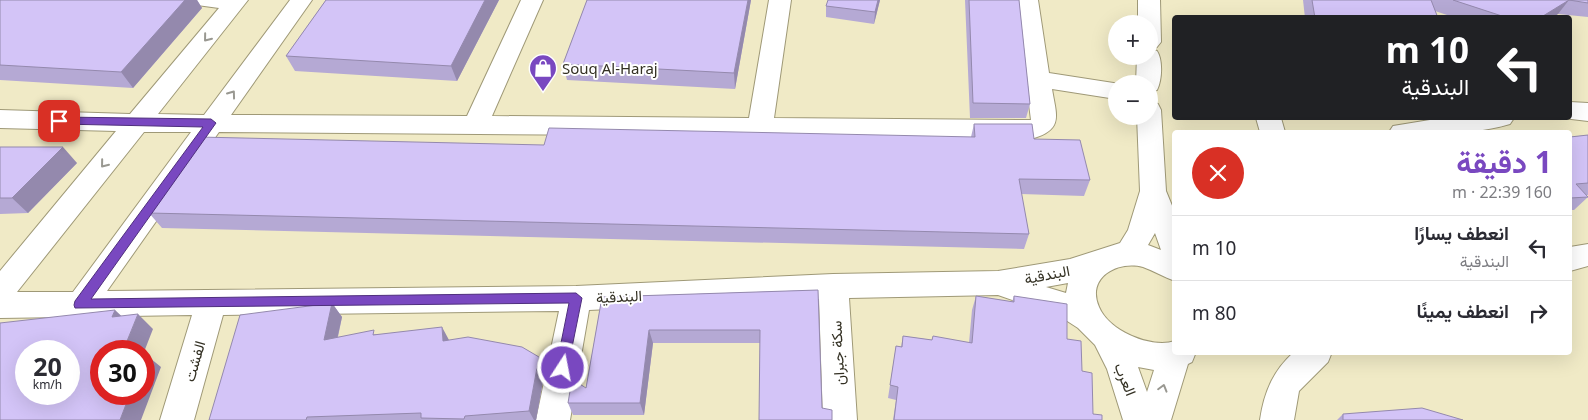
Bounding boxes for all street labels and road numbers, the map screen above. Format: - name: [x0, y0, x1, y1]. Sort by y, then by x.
- street label: البندقية: [1022, 260, 1072, 288]
- street label: البندقية: [595, 285, 643, 307]
- street label: سكة جبران: [825, 320, 849, 386]
- street label: الفشت: [179, 338, 209, 384]
- street label: العرب: [1110, 359, 1142, 399]

